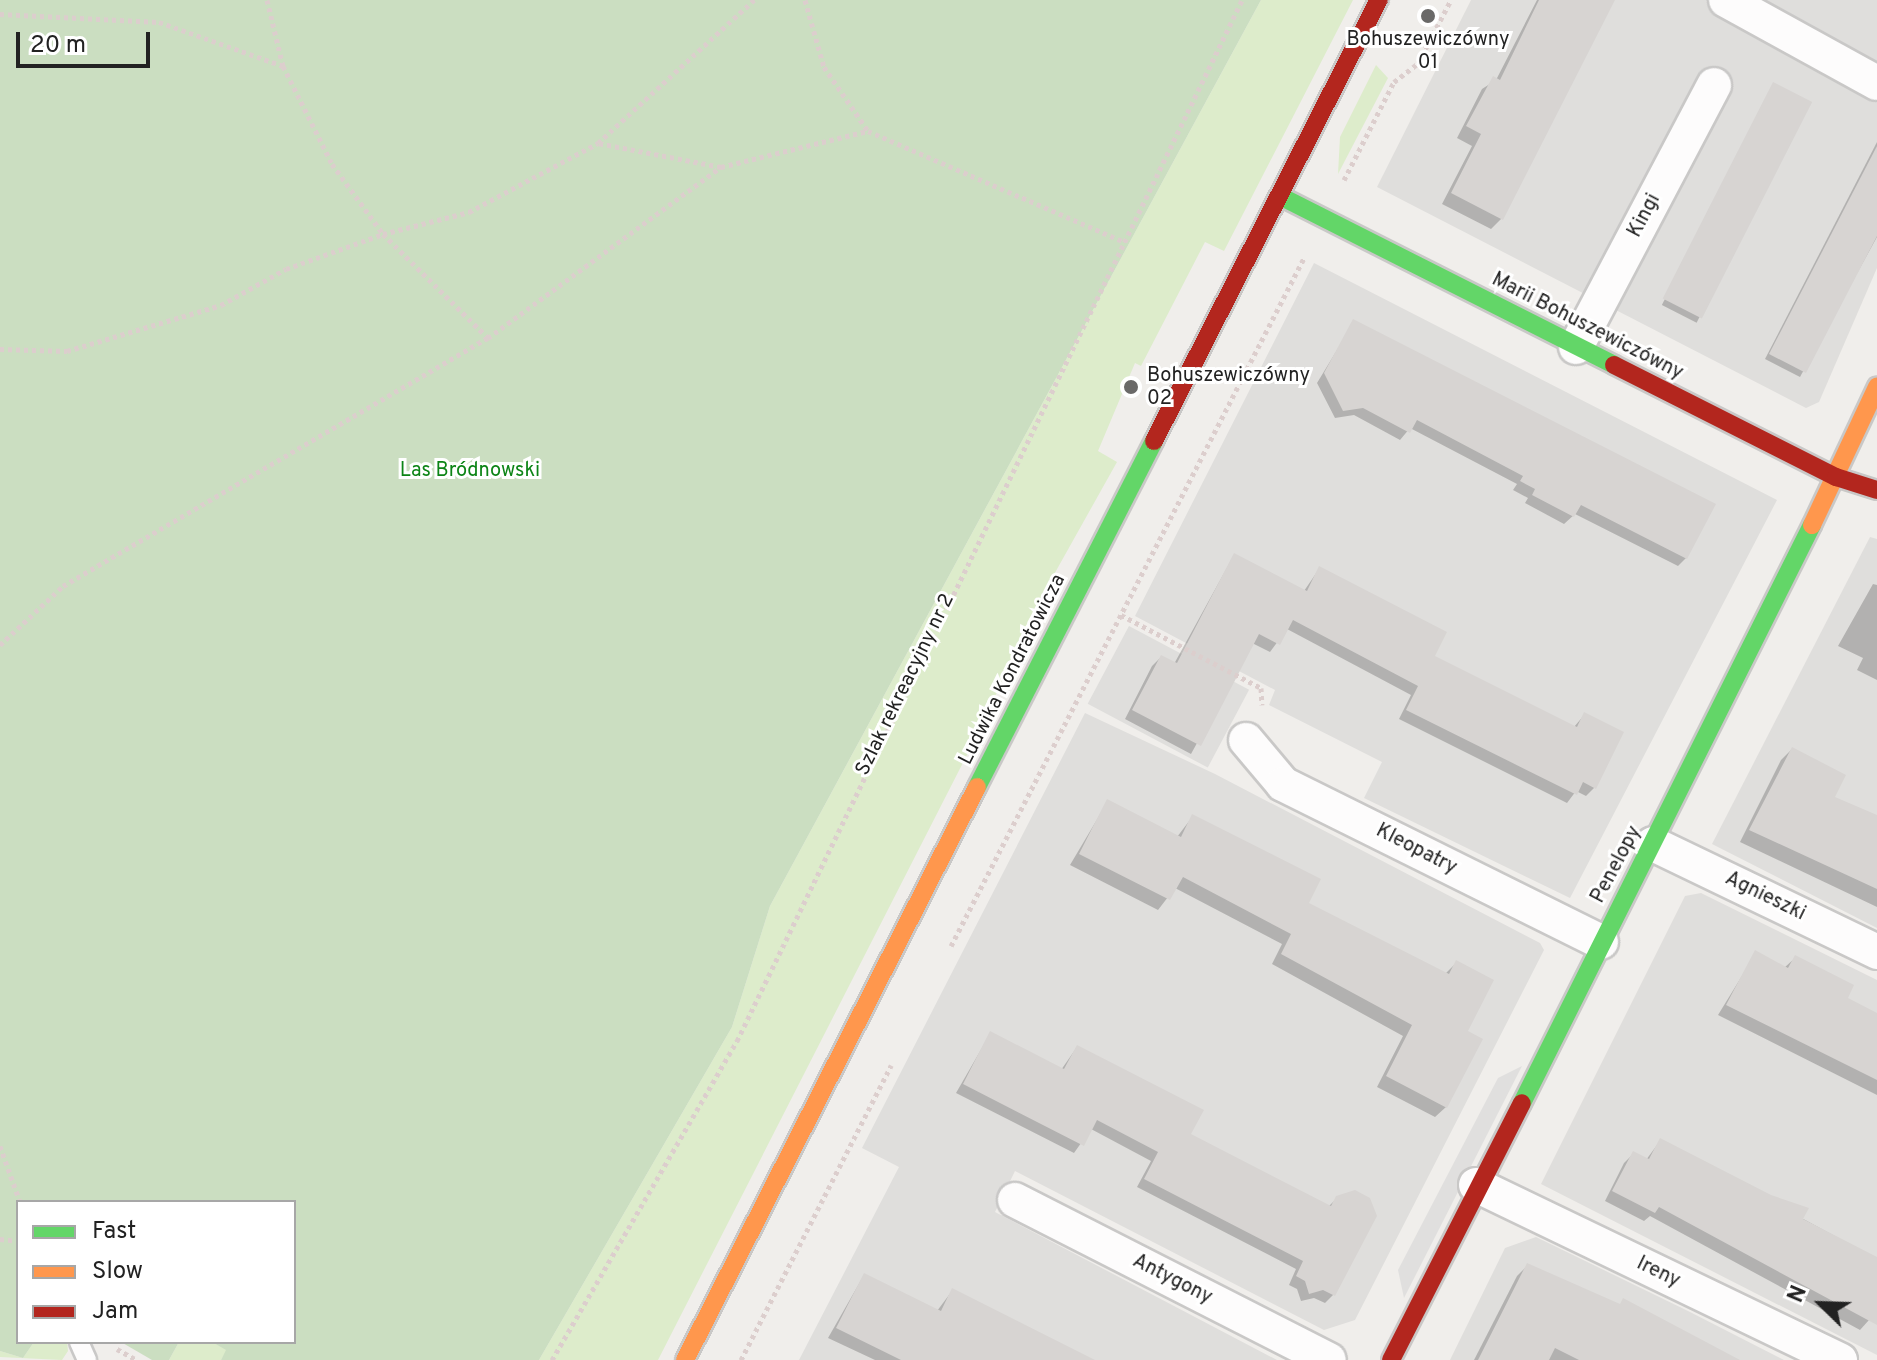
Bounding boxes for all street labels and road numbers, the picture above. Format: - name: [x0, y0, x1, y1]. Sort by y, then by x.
- street label: Kingi: [1624, 190, 1666, 242]
- street label: Marii Bohuszewiczówny: [1487, 268, 1687, 386]
- street label: Ludwika Kondratowicza: [955, 571, 1071, 769]
- street label: Szlak rekreacyjny nr 2: [852, 590, 960, 780]
- street label: Kleopatry: [1371, 819, 1461, 881]
- street label: Penelopy: [1587, 822, 1647, 908]
- street label: Agnieszki: [1721, 867, 1809, 927]
- street label: Antygony: [1128, 1250, 1216, 1310]
- street label: Ireny: [1632, 1252, 1684, 1294]

